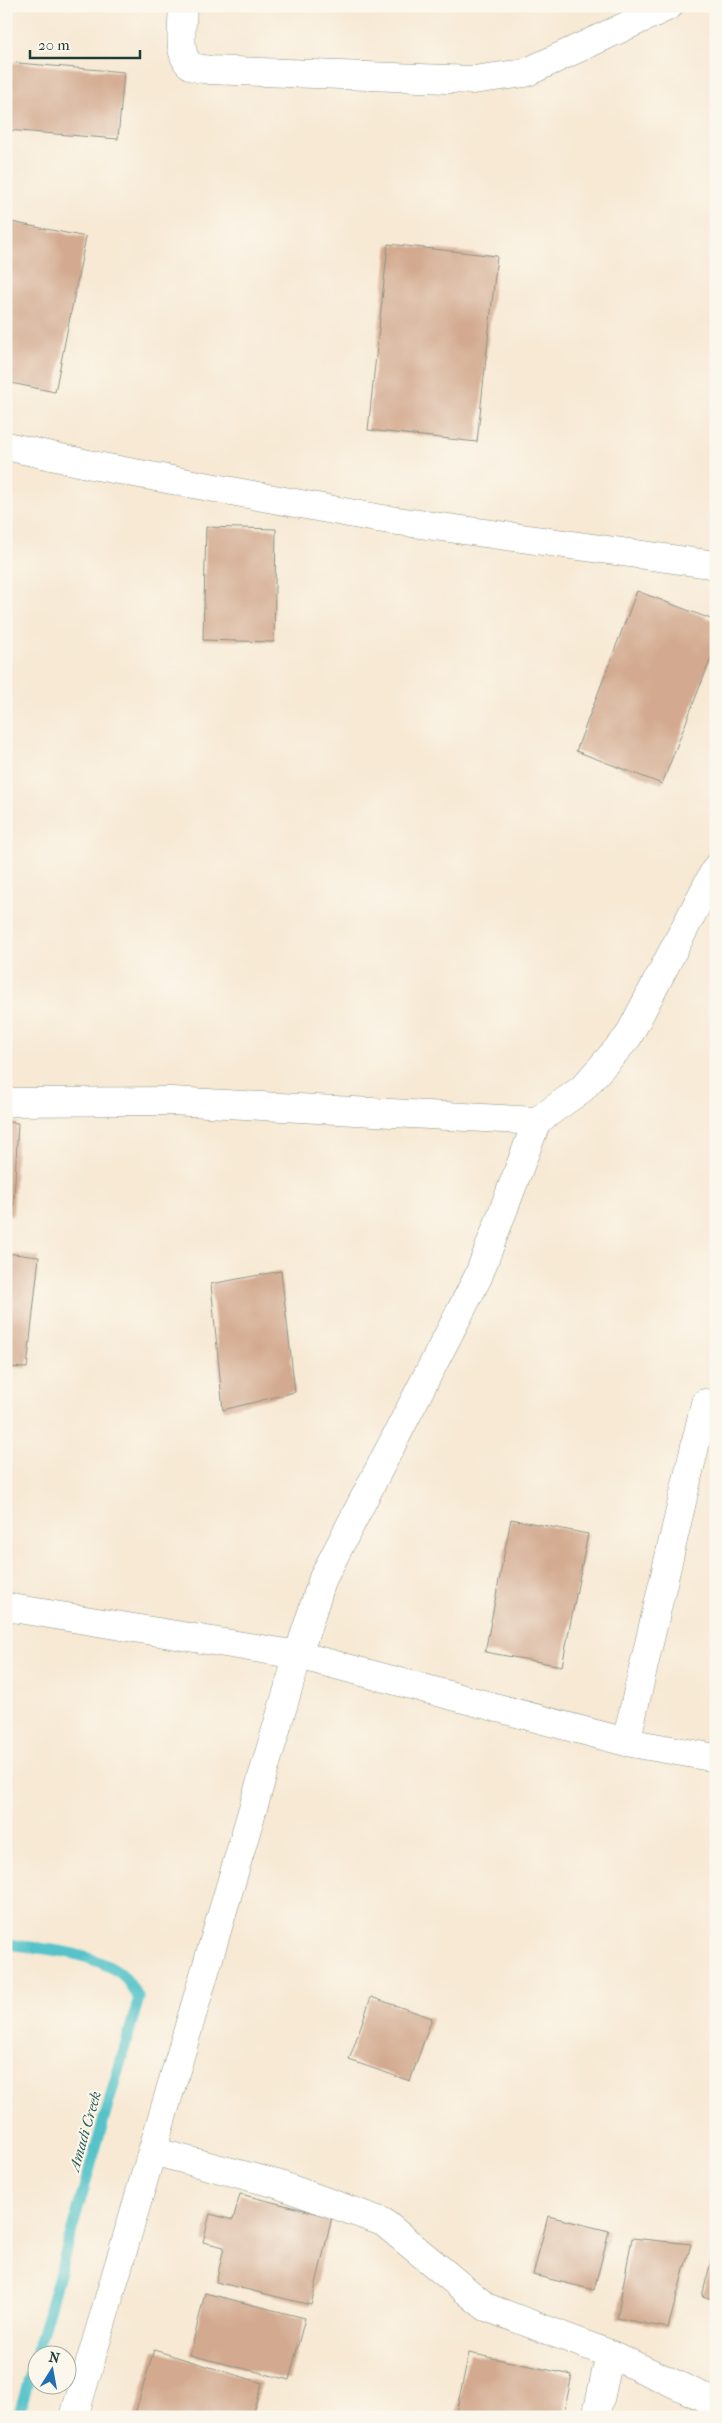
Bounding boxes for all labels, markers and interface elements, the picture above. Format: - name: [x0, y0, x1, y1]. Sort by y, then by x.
- scale bar: [30, 28, 140, 60]
- text: 20 m: [38, 36, 70, 54]
- water label: Amadi Creek: [64, 2089, 105, 2175]
- north arrow: [28, 2346, 78, 2396]
- text: N: [48, 2348, 62, 2367]

